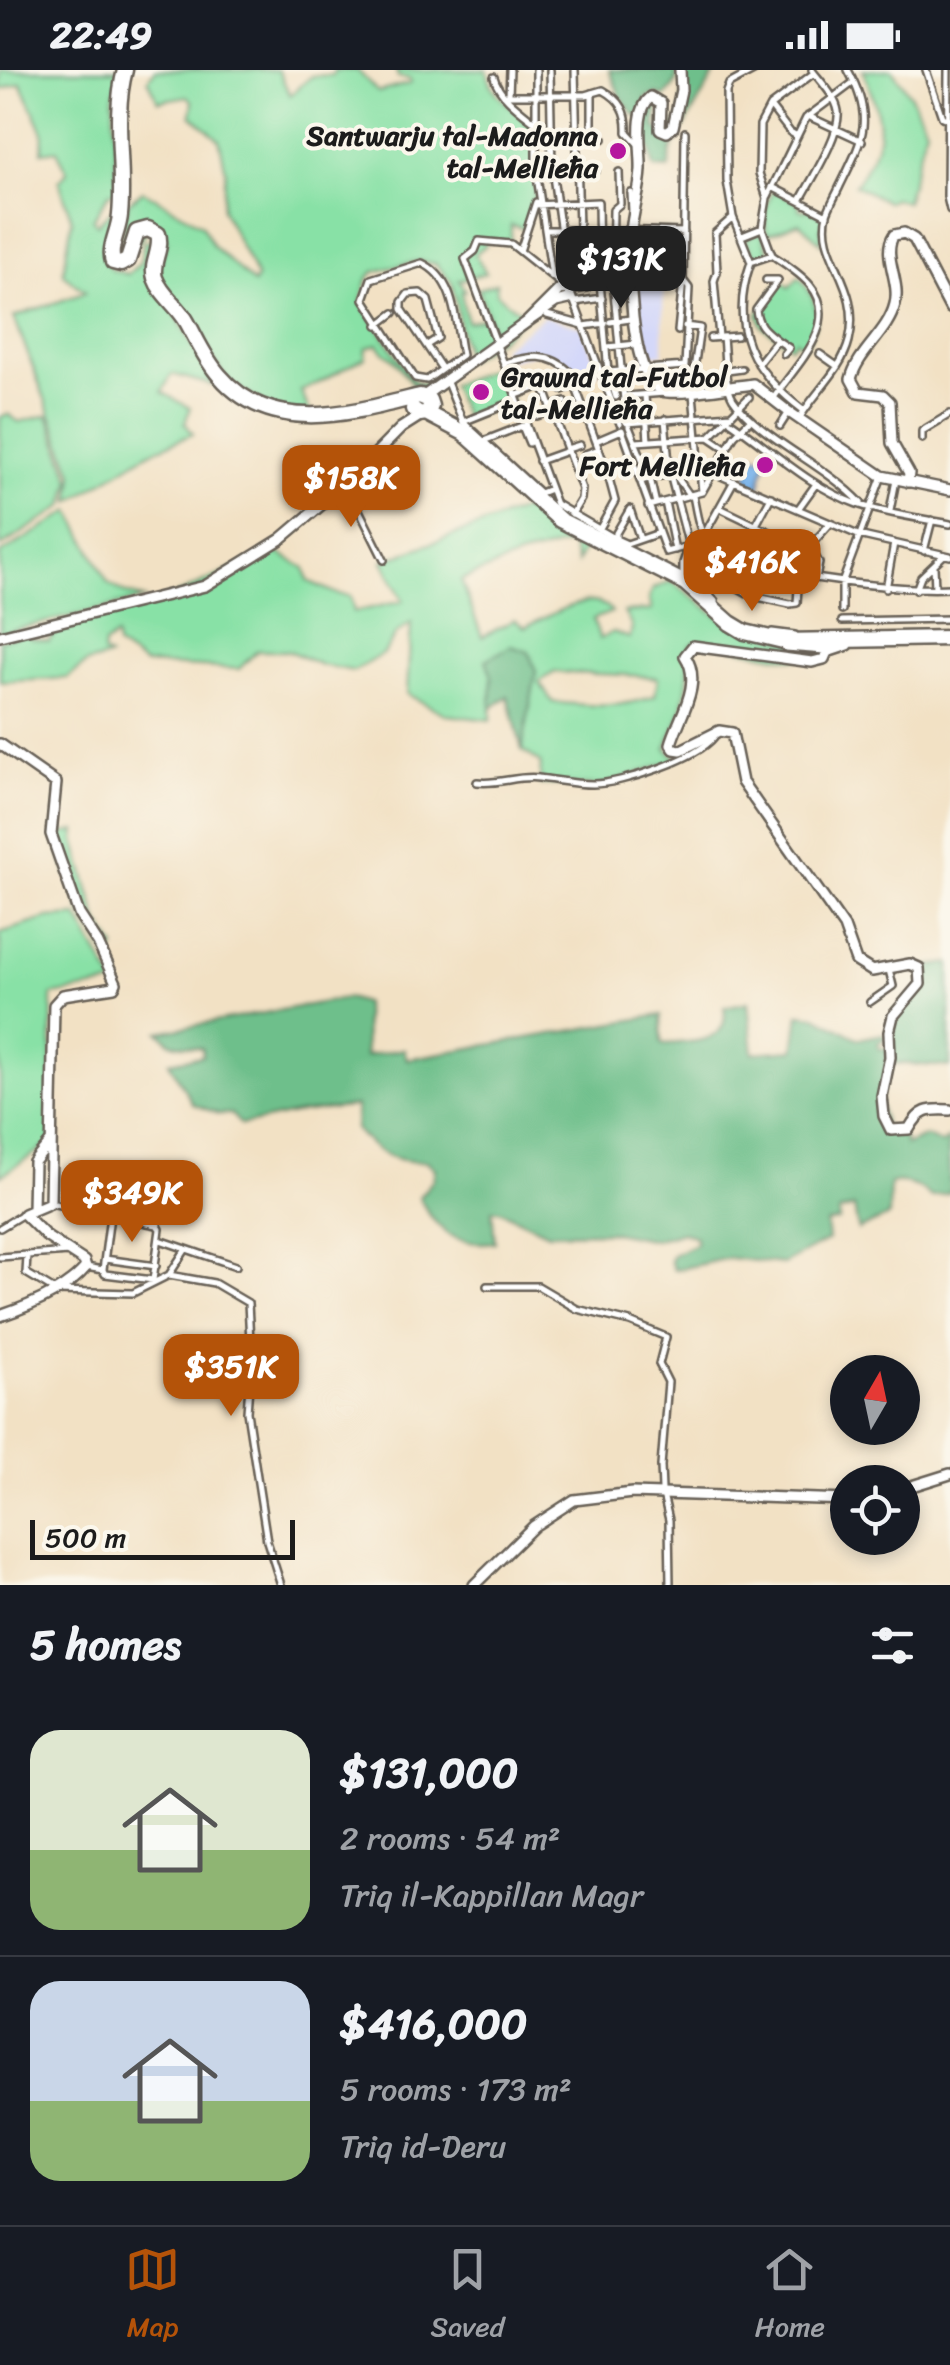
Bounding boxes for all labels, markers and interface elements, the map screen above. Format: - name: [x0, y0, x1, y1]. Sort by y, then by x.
- text: 22:49: [50, 2, 152, 69]
- place label: Santwarju tal-Madonna tal-Mellieħa: [306, 111, 599, 192]
- marker: Santwarju tal-Madonna tal-Mellieħa: [607, 140, 629, 162]
- pin: $131K: [551, 226, 691, 311]
- text: $131K: [578, 230, 664, 287]
- place label: Grawnd tal-Futbol tal-Mellieħa: [501, 352, 729, 433]
- marker: Grawnd tal-Futbol tal-Mellieħa: [470, 381, 492, 403]
- place label: Fort Mellieħa: [578, 441, 746, 490]
- pin: $158K: [281, 445, 421, 530]
- text: $158K: [304, 449, 398, 506]
- marker: Fort Mellieħa: [754, 454, 776, 476]
- pin: $416K: [682, 529, 822, 614]
- text: $416K: [706, 533, 798, 590]
- pin: $349K: [62, 1160, 202, 1245]
- text: $349K: [83, 1164, 181, 1221]
- pin: $351K: [161, 1334, 301, 1419]
- text: $351K: [185, 1338, 277, 1395]
- north arrow: [830, 1355, 920, 1445]
- map controls: [830, 1355, 920, 1555]
- button: locate: [830, 1465, 920, 1555]
- text: 500 m: [45, 1513, 126, 1562]
- scale bar: [30, 1515, 295, 1560]
- text: 5 homes: [30, 1608, 181, 1682]
- icon: filters: [865, 1618, 920, 1673]
- text: $131,000: [340, 1736, 518, 1810]
- icon: home: [110, 1770, 230, 1890]
- text: 2 rooms · 54 m²: [340, 1810, 560, 1867]
- text: Triq il-Kappillan Magr: [340, 1867, 643, 1924]
- text: $416,000: [340, 1987, 527, 2061]
- icon: home: [110, 2021, 230, 2141]
- text: 5 rooms · 173 m²: [340, 2061, 571, 2118]
- text: Triq id-Deru: [340, 2118, 506, 2175]
- tab: Map: [125, 2242, 180, 2351]
- tab: Saved: [431, 2242, 504, 2351]
- tab: Home: [755, 2242, 825, 2351]

